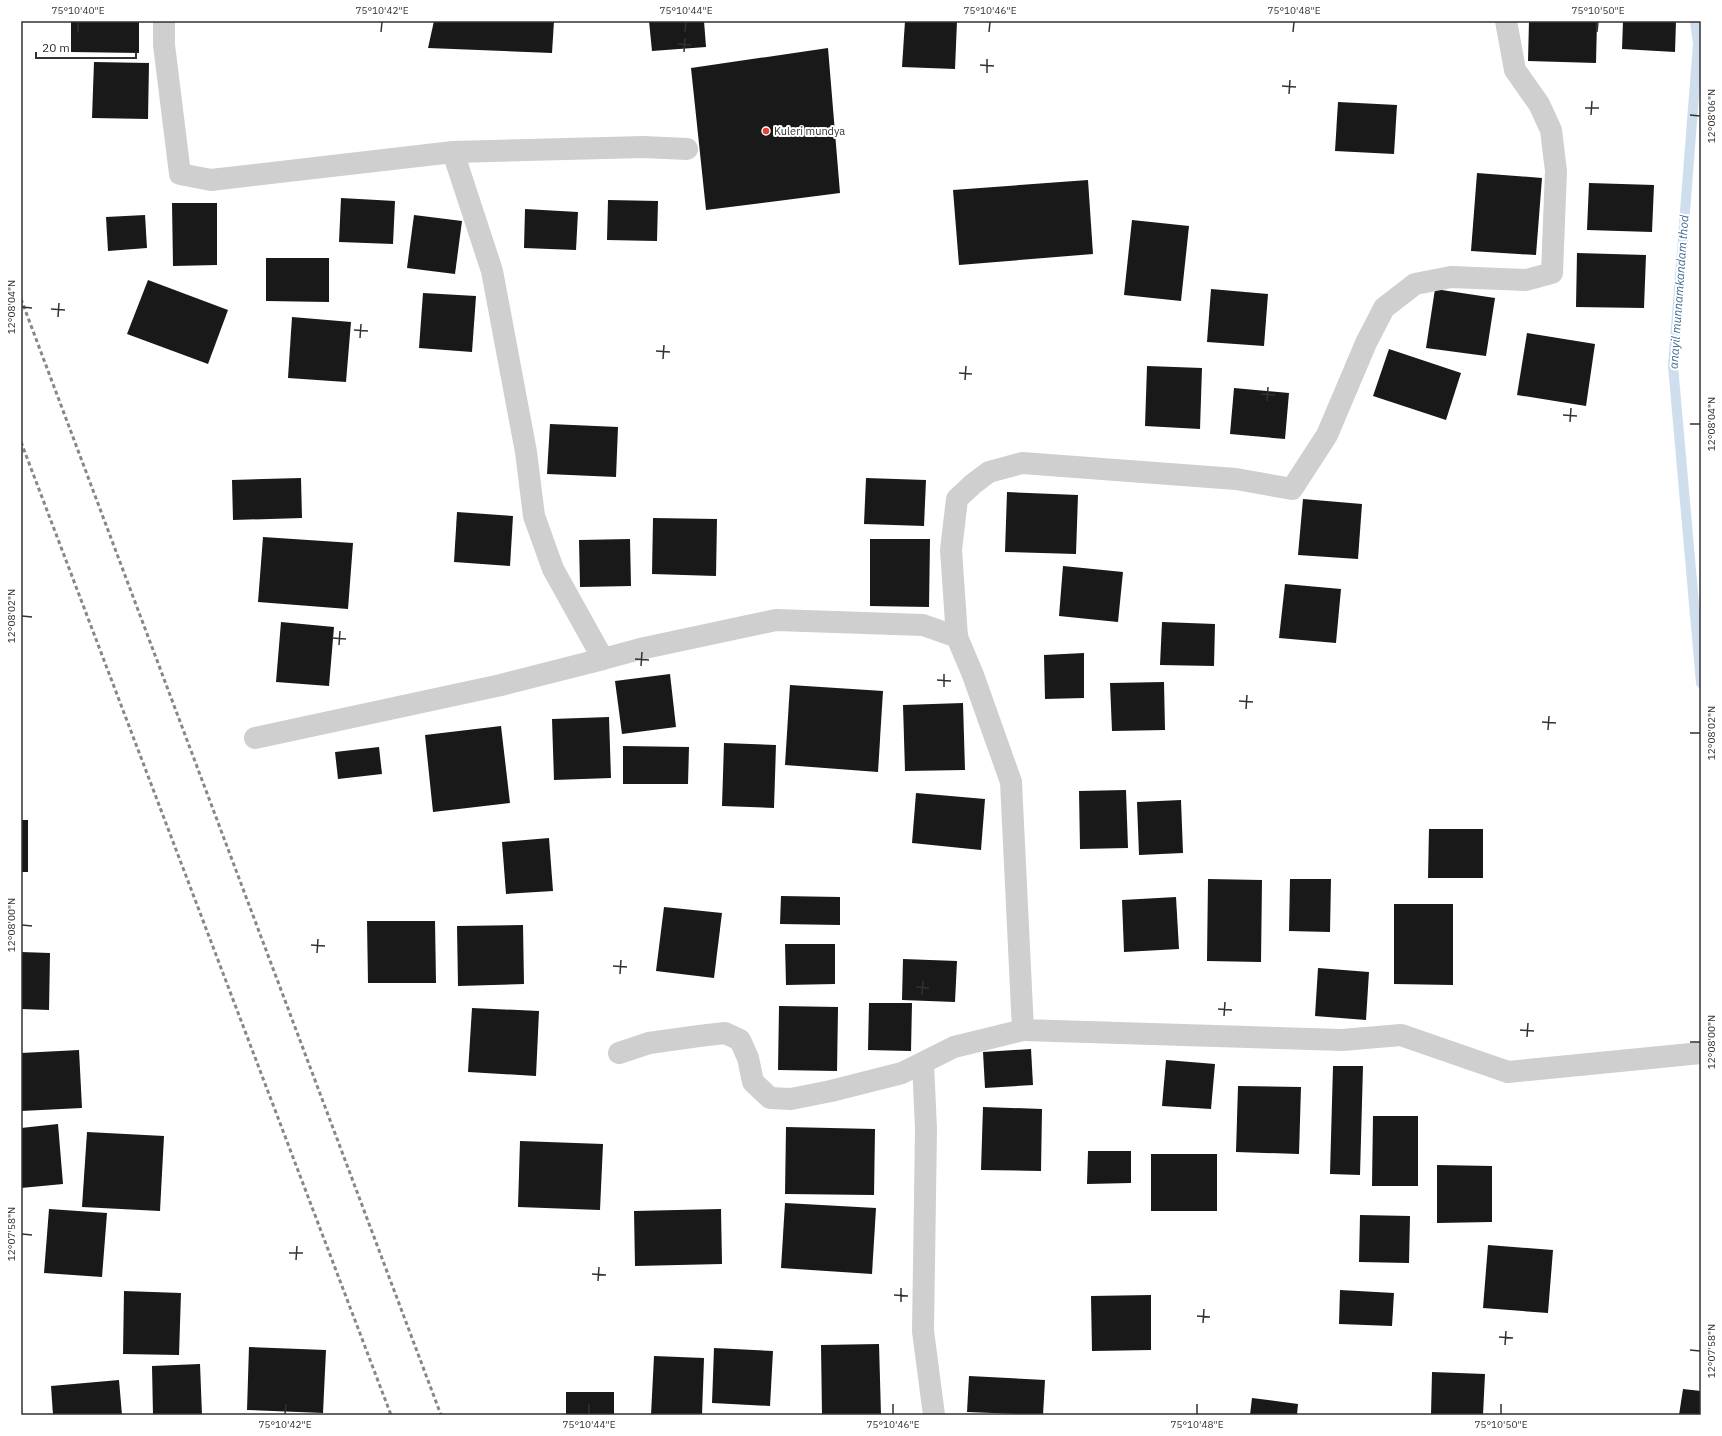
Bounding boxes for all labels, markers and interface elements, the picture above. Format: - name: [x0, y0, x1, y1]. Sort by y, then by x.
- text: 75°10'40"E: [51, 4, 105, 17]
- text: 75°10'42"E: [355, 4, 409, 17]
- text: 75°10'44"E: [659, 4, 713, 17]
- text: 75°10'46"E: [963, 4, 1017, 17]
- text: 75°10'48"E: [1267, 4, 1321, 17]
- text: 75°10'50"E: [1571, 4, 1625, 17]
- scale bar: [36, 34, 136, 60]
- text: 20 m: [42, 40, 70, 55]
- text: 12°08'06"N: [1705, 89, 1718, 143]
- place label: Kuleri mundya: [774, 124, 845, 138]
- marker: Kuleri mundya: [761, 126, 771, 136]
- water label: anayil munnamkandam thod: [1666, 214, 1691, 369]
- text: 12°08'04"N: [5, 280, 18, 334]
- text: 12°08'04"N: [1705, 397, 1718, 451]
- text: 12°08'02"N: [5, 589, 18, 643]
- text: 12°08'02"N: [1705, 706, 1718, 760]
- text: 12°08'00"N: [5, 898, 18, 952]
- text: 12°08'00"N: [1705, 1015, 1718, 1069]
- text: 12°07'58"N: [5, 1207, 18, 1261]
- text: 12°07'58"N: [1705, 1324, 1718, 1378]
- text: 75°10'42"E: [258, 1418, 312, 1431]
- text: 75°10'44"E: [562, 1418, 616, 1431]
- text: 75°10'46"E: [866, 1418, 920, 1431]
- text: 75°10'48"E: [1170, 1418, 1224, 1431]
- text: 75°10'50"E: [1474, 1418, 1528, 1431]

